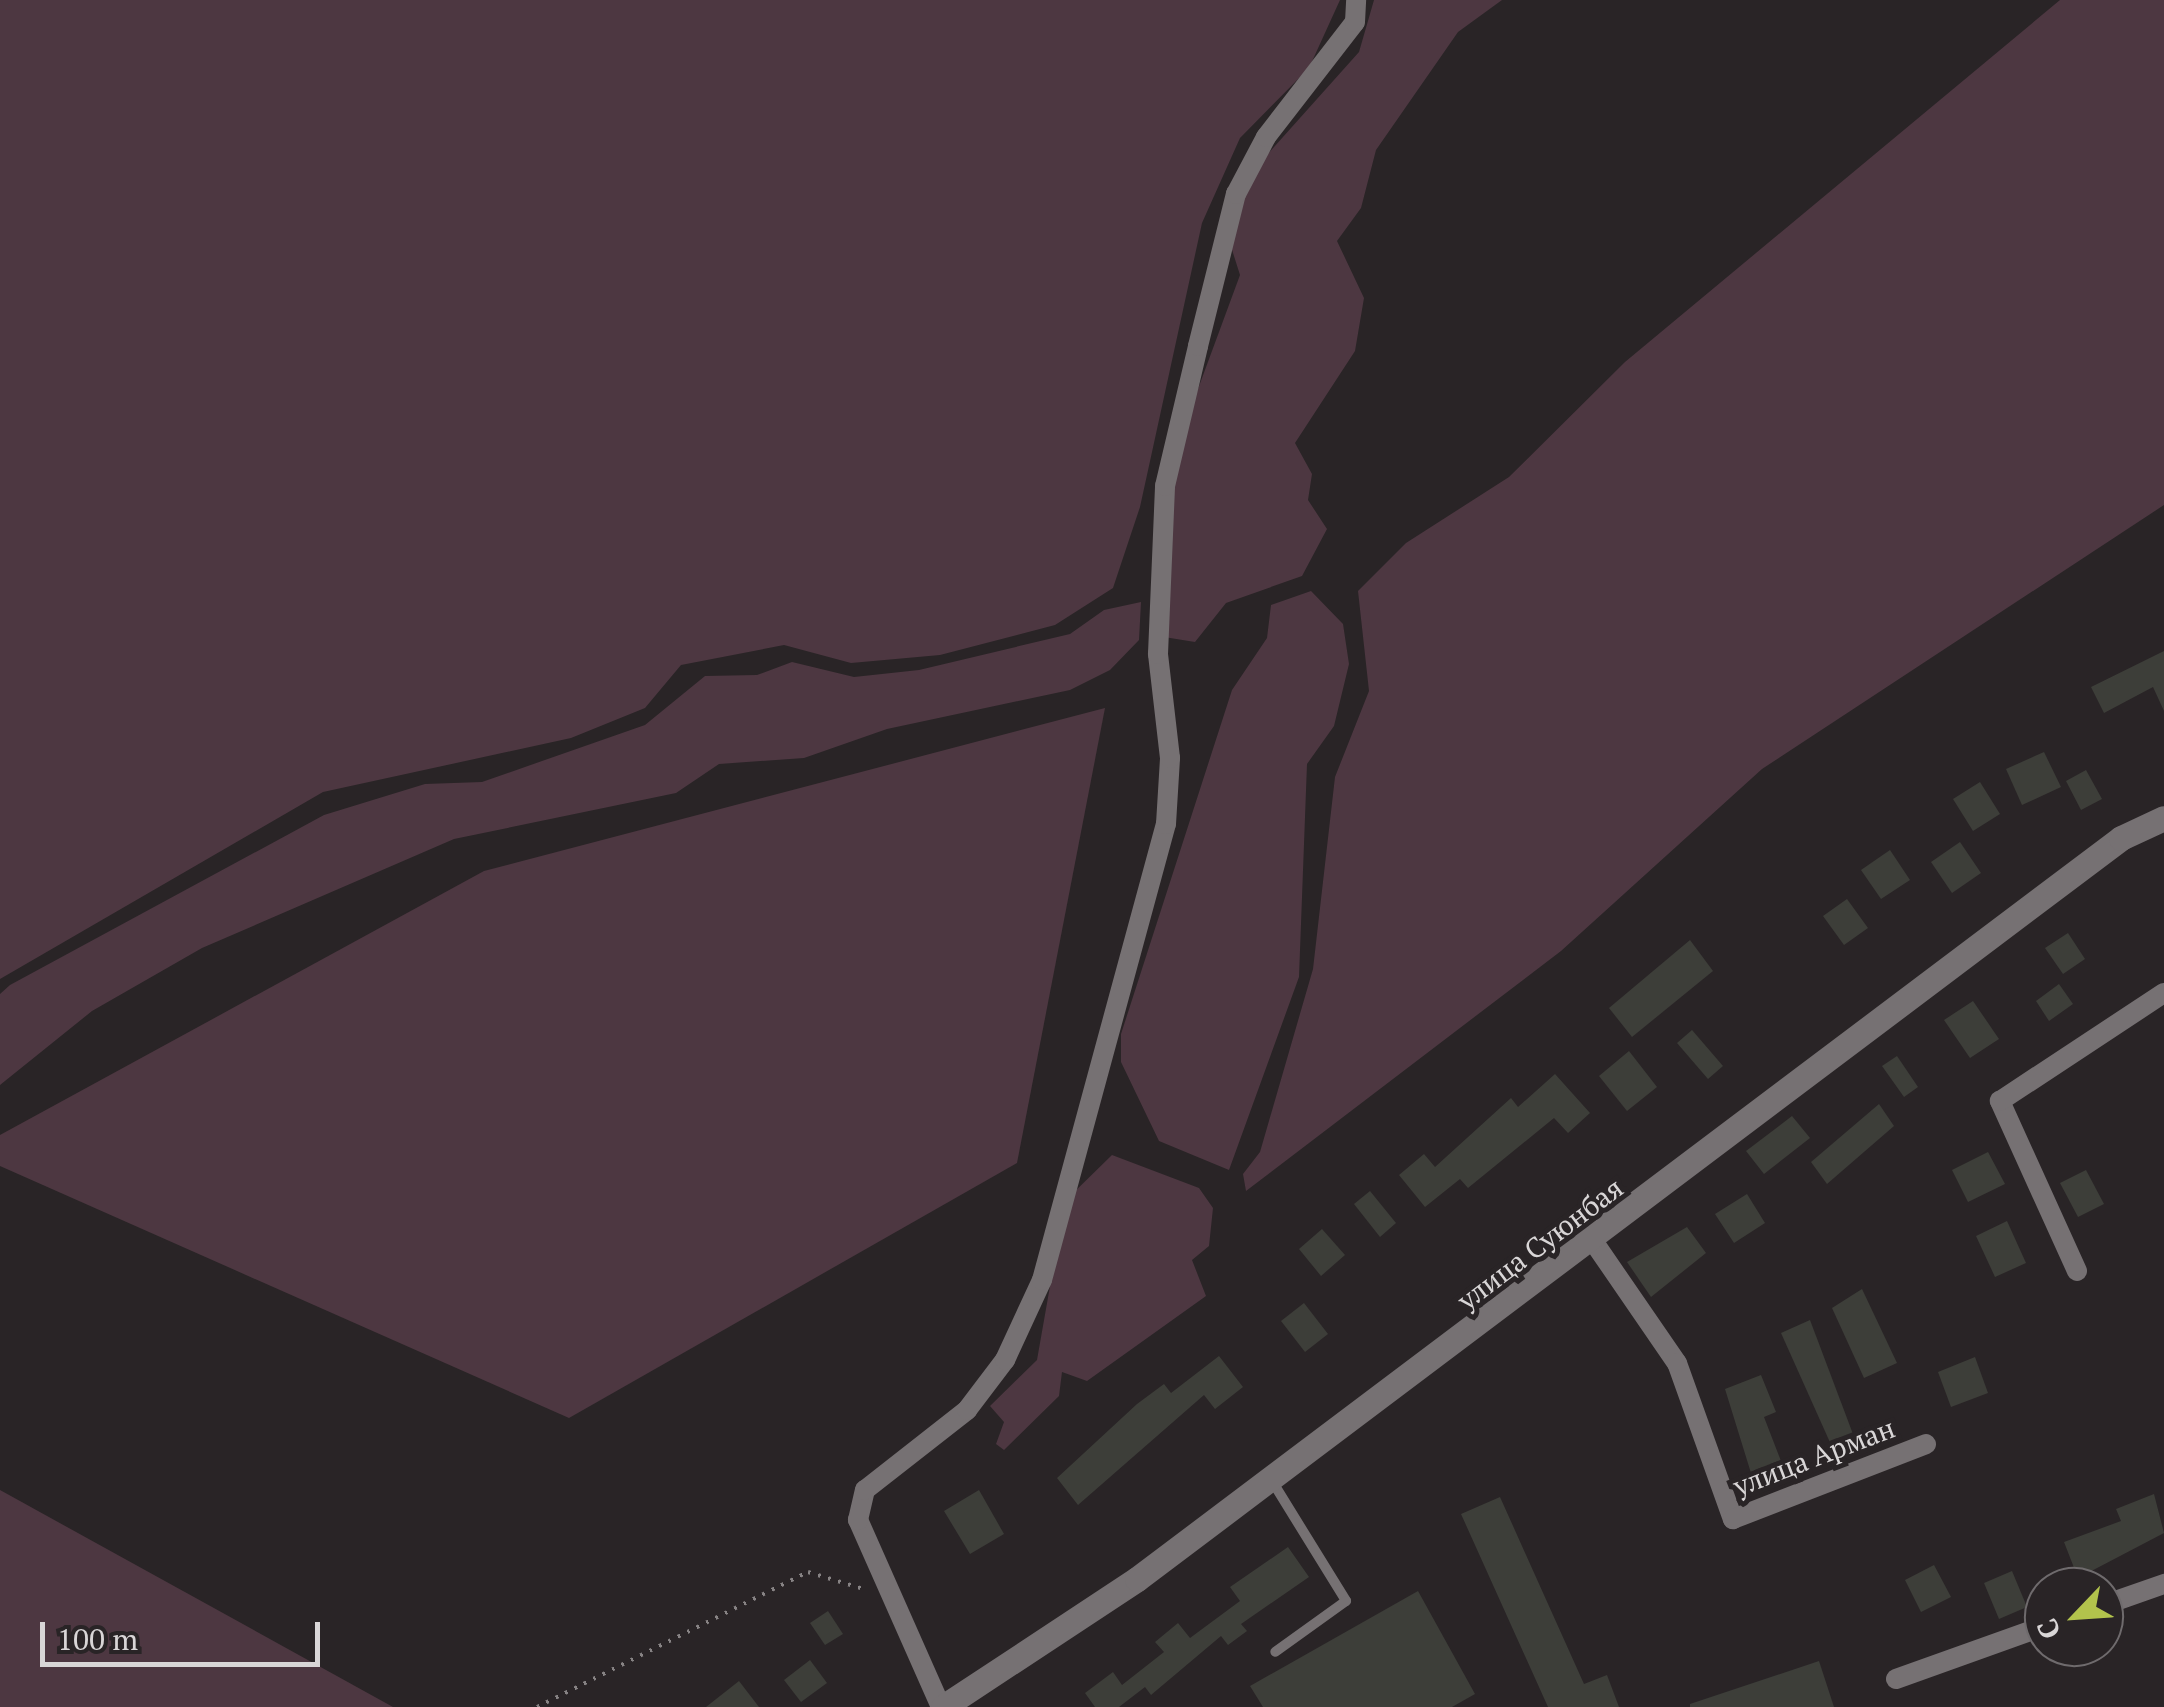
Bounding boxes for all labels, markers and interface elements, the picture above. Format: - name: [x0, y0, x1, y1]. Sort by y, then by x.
- street label: улица Суюнбая: [1451, 1171, 1629, 1317]
- street label: улица Арман: [1728, 1411, 1900, 1503]
- north arrow: [2024, 1567, 2124, 1667]
- scale bar: [45, 1602, 325, 1664]
- text: С: [2028, 1613, 2069, 1645]
- text: 100 m: [57, 1619, 138, 1659]

